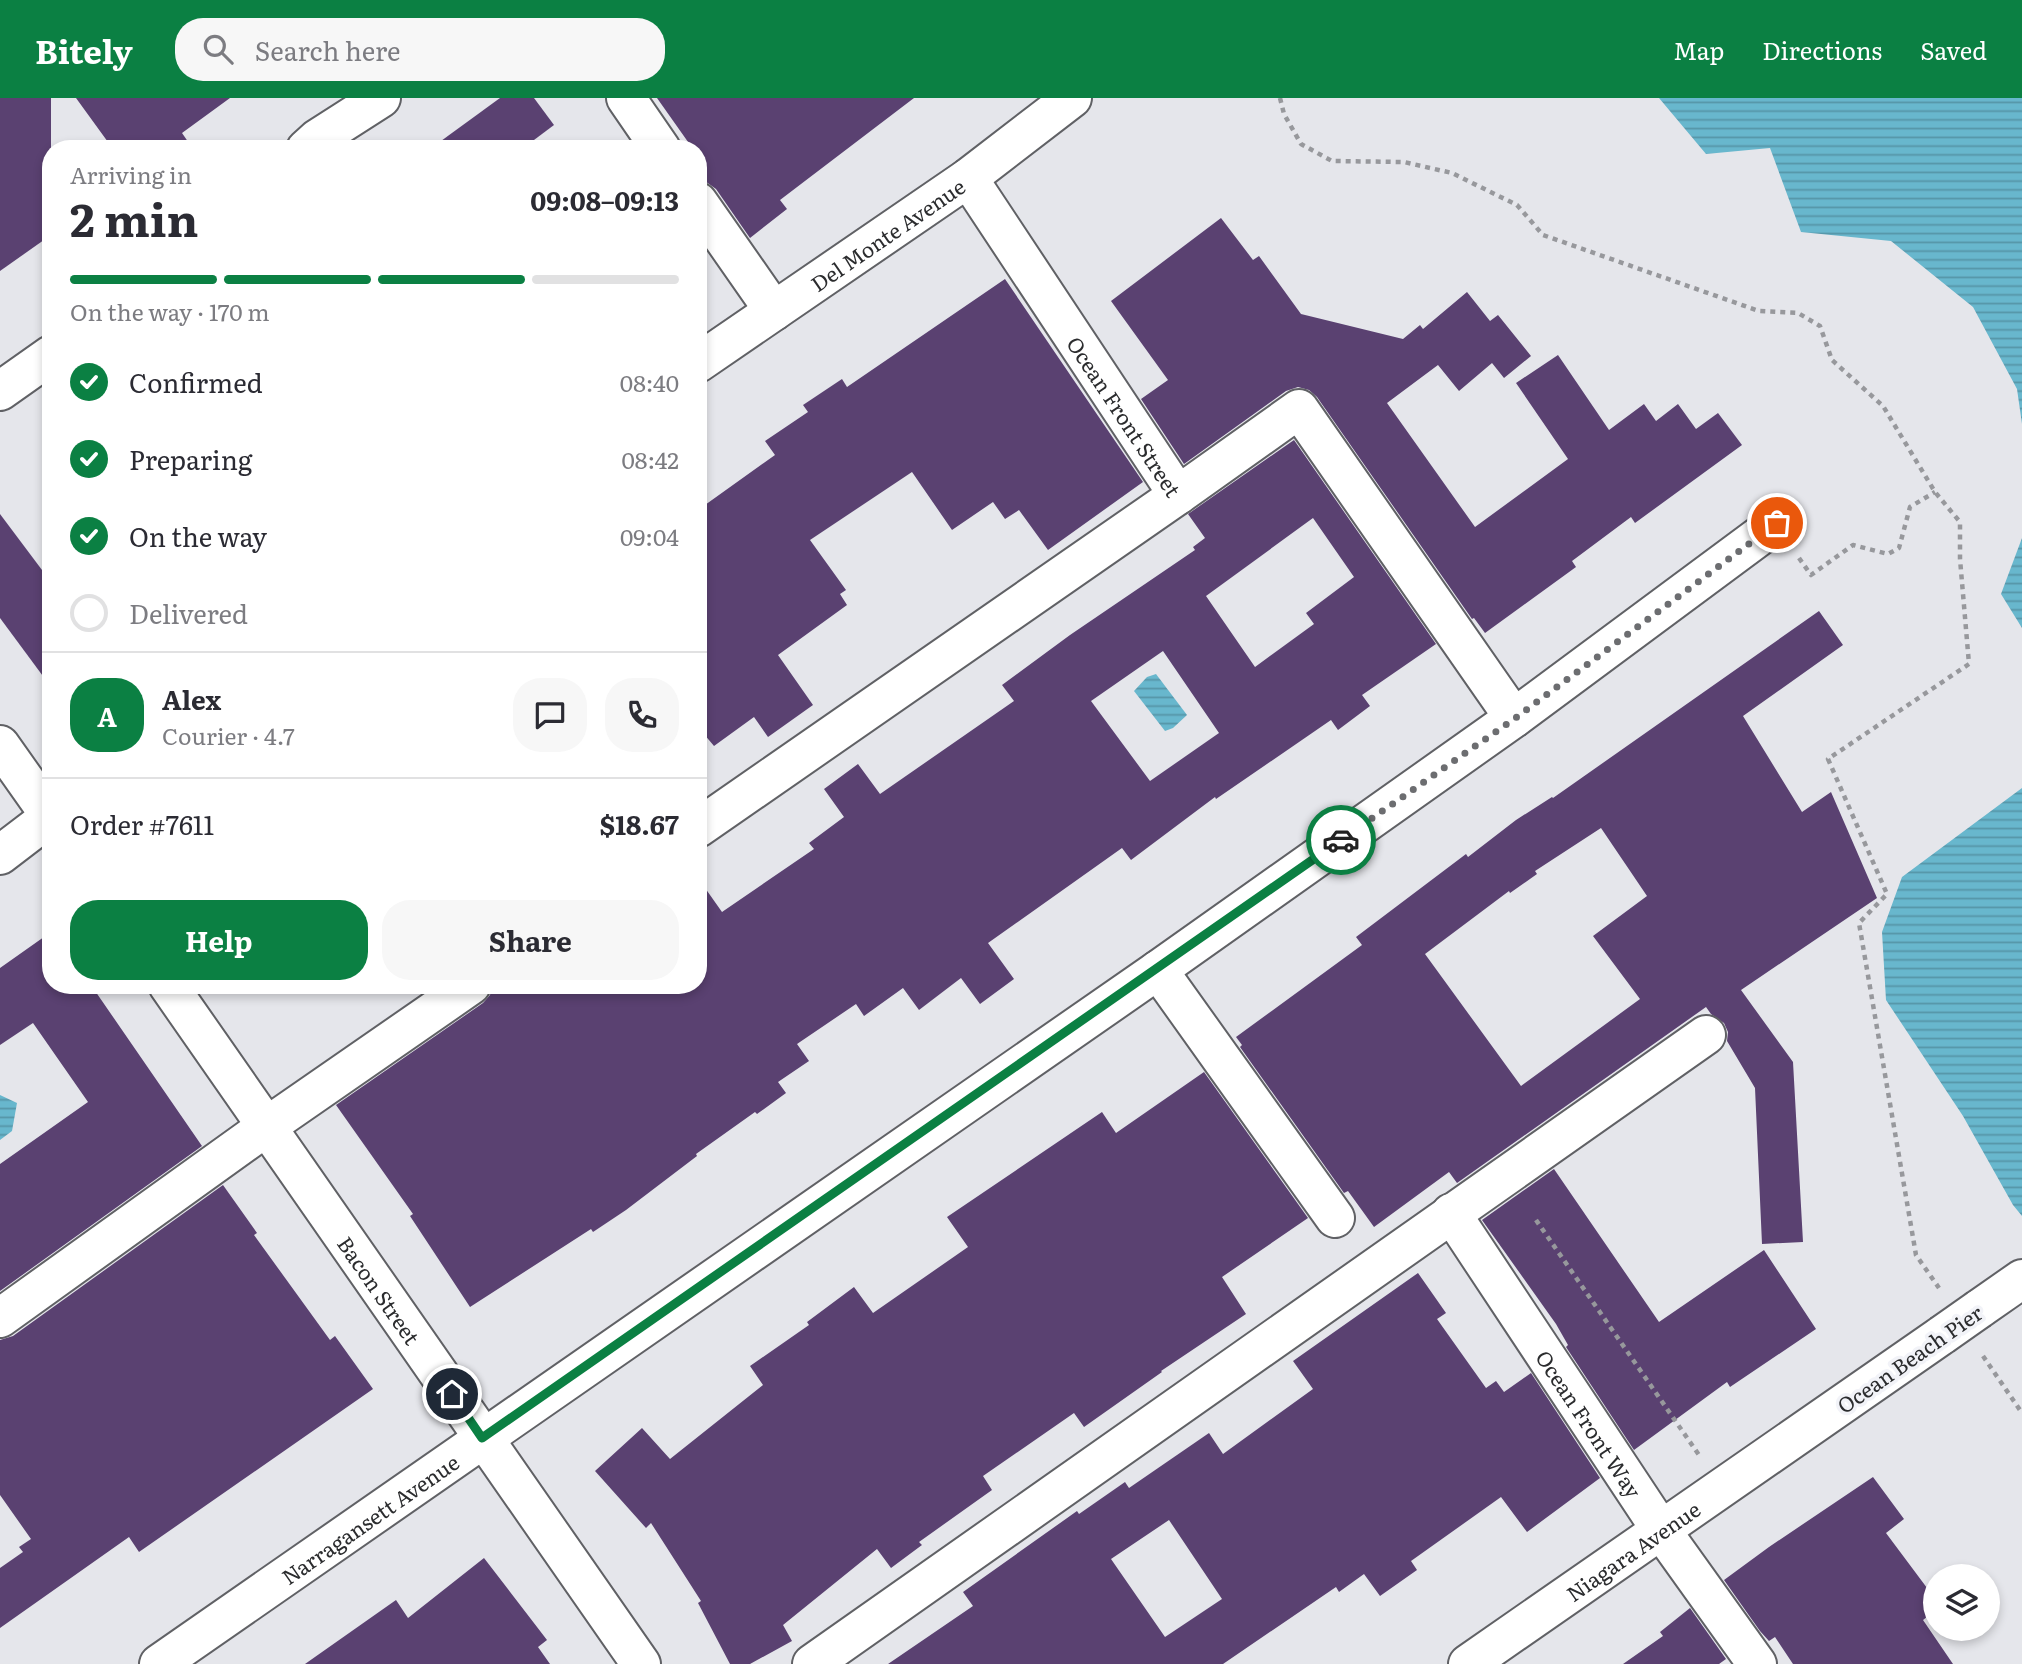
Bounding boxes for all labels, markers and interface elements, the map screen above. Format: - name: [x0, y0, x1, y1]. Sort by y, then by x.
- search box: [175, 18, 665, 81]
- text: Bitely: [35, 25, 133, 74]
- icon: search: [199, 30, 237, 68]
- text: Search here: [255, 30, 401, 69]
- text: Map: [1673, 32, 1724, 67]
- text: Directions: [1762, 32, 1882, 67]
- text: Saved: [1920, 32, 1987, 67]
- text: Arriving in: [70, 157, 192, 191]
- street label: Del Monte Avenue: [803, 169, 971, 298]
- text: 09:08–09:13: [530, 180, 679, 219]
- text: 2 min: [70, 183, 199, 251]
- text: On the way · 170 m: [70, 294, 270, 328]
- street label: Ocean Front Street: [1061, 329, 1190, 502]
- text: Confirmed: [129, 362, 263, 401]
- icon: check: [70, 363, 108, 401]
- text: 08:40: [620, 365, 679, 399]
- text: Preparing: [129, 439, 252, 478]
- icon: check: [70, 440, 108, 478]
- text: 08:42: [622, 442, 679, 476]
- pin: [1747, 493, 1807, 553]
- icon: bag: [1758, 504, 1796, 542]
- text: On the way: [129, 516, 267, 555]
- icon: check: [70, 517, 108, 555]
- text: 09:04: [620, 519, 679, 553]
- text: Delivered: [129, 593, 248, 632]
- button: chat: [513, 678, 587, 752]
- button: phone: [605, 678, 679, 752]
- text: Alex: [162, 679, 221, 718]
- text: A: [97, 696, 117, 735]
- text: Courier · 4.7: [162, 718, 295, 752]
- text: Order #7611: [70, 804, 214, 843]
- text: $18.67: [600, 804, 679, 843]
- courier: [1306, 805, 1376, 875]
- icon: car: [1322, 821, 1360, 859]
- button: Help: [70, 900, 368, 980]
- button: Share: [382, 900, 679, 980]
- street label: Bacon Street: [331, 1229, 429, 1350]
- street label: Ocean Beach Pier: [1830, 1296, 1988, 1420]
- street label: Ocean Front Way: [1530, 1343, 1651, 1504]
- pin: [422, 1364, 482, 1424]
- icon: home: [433, 1375, 471, 1413]
- street label: Narragansett Avenue: [274, 1445, 464, 1591]
- street label: Niagara Avenue: [1559, 1492, 1706, 1607]
- map controls: [1923, 1564, 2000, 1641]
- button: layers: [1923, 1564, 2000, 1641]

